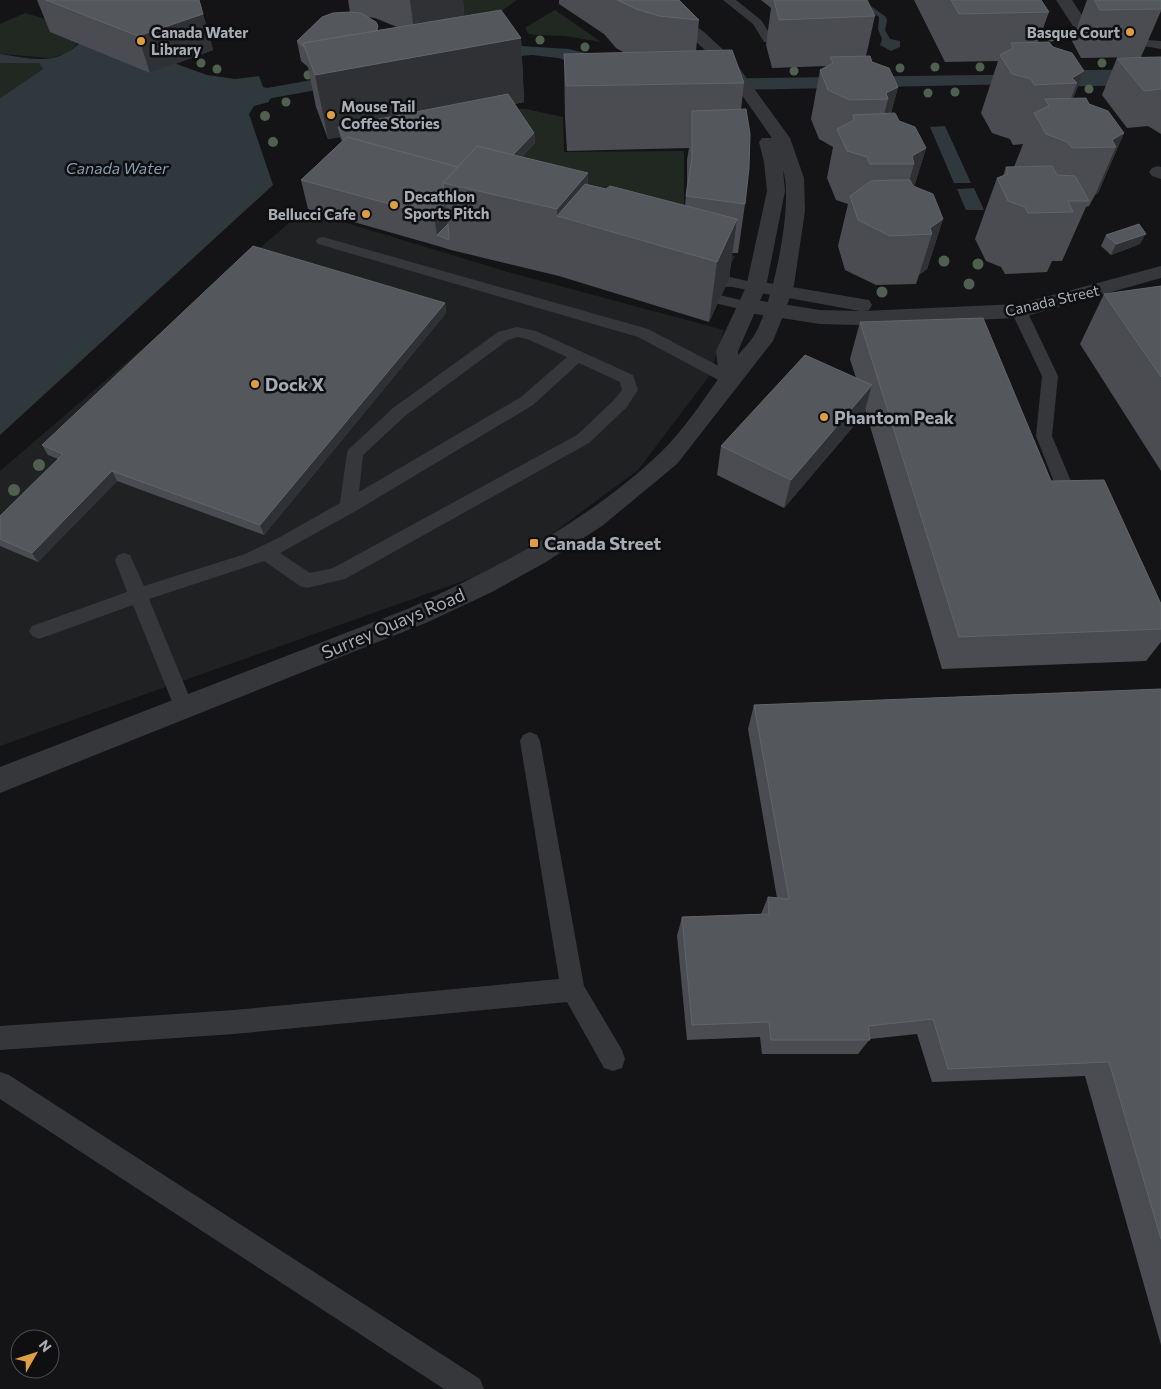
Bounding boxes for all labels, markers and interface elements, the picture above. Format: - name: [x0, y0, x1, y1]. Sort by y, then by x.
- place label: Canada Water Library: [151, 23, 248, 58]
- place label: Basque Court: [1027, 23, 1120, 41]
- marker: Basque Court: [1124, 26, 1136, 38]
- marker: Canada Water Library: [135, 35, 147, 47]
- place label: Mouse Tail Coffee Stories: [341, 97, 440, 132]
- marker: Mouse Tail Coffee Stories: [325, 109, 337, 121]
- water label: Canada Water: [66, 158, 169, 177]
- place label: Decathlon Sports Pitch: [404, 187, 489, 222]
- marker: Decathlon Sports Pitch: [388, 199, 400, 211]
- place label: Bellucci Cafe: [268, 205, 356, 223]
- marker: Bellucci Cafe: [360, 208, 372, 220]
- street label: Canada Street: [1003, 280, 1101, 320]
- place label: Dock X: [265, 373, 324, 395]
- marker: Dock X: [249, 378, 261, 390]
- place label: Phantom Peak: [834, 406, 955, 428]
- marker: Phantom Peak: [818, 411, 830, 423]
- place label: Canada Street: [544, 532, 661, 554]
- marker: Canada Street: [528, 537, 540, 549]
- street label: Surrey Quays Road: [318, 583, 468, 663]
- north arrow: [10, 1329, 60, 1379]
- text: N: [36, 1336, 55, 1355]

